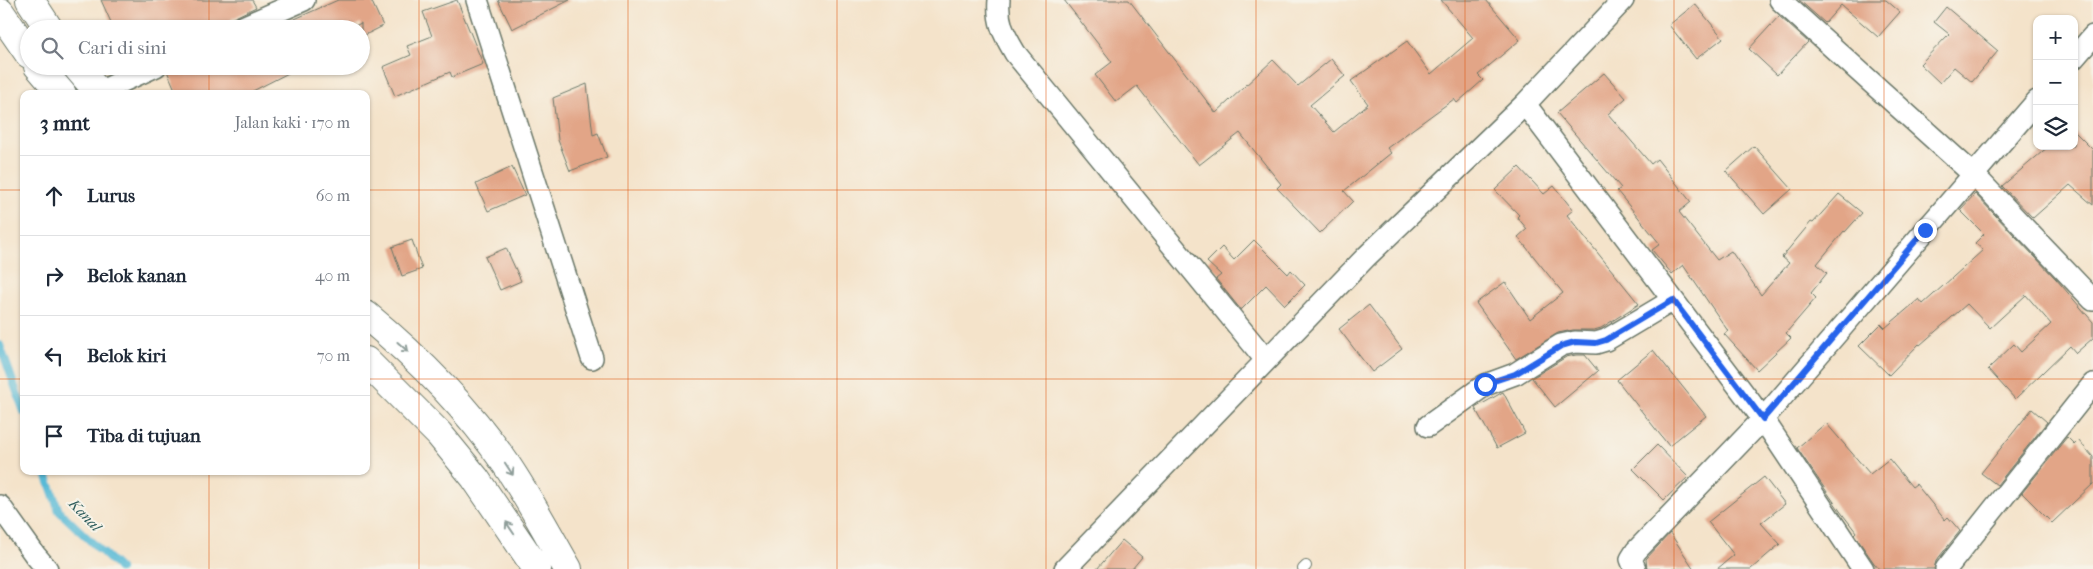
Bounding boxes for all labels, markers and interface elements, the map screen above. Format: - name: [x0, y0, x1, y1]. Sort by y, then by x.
- map controls: [2033, 15, 2078, 150]
- button: +: [2033, 15, 2078, 60]
- search box: [20, 20, 370, 75]
- icon: search: [38, 34, 66, 62]
- text: Cari di sini: [78, 37, 167, 59]
- button: −: [2033, 60, 2078, 105]
- button: layers: [2033, 105, 2078, 150]
- text: 3 mnt: [40, 111, 90, 135]
- text: Jalan kaki · 170 m: [235, 113, 350, 132]
- icon: ahead: [40, 182, 68, 210]
- text: Lurus: [87, 185, 135, 207]
- text: 60 m: [316, 186, 350, 205]
- route end: [1914, 219, 1937, 242]
- icon: right: [40, 262, 68, 290]
- text: Belok kanan: [87, 265, 187, 287]
- text: 40 m: [315, 266, 350, 285]
- icon: left: [40, 342, 68, 370]
- one-way arrow: [396, 342, 409, 353]
- text: Belok kiri: [87, 345, 166, 367]
- text: 70 m: [317, 346, 350, 365]
- route start: [1474, 373, 1497, 396]
- icon: arrive: [40, 422, 68, 450]
- text: Tiba di tujuan: [87, 425, 201, 447]
- one-way arrow: [505, 462, 515, 476]
- water label: Kanal: [64, 494, 107, 537]
- one-way arrow: [505, 522, 515, 536]

